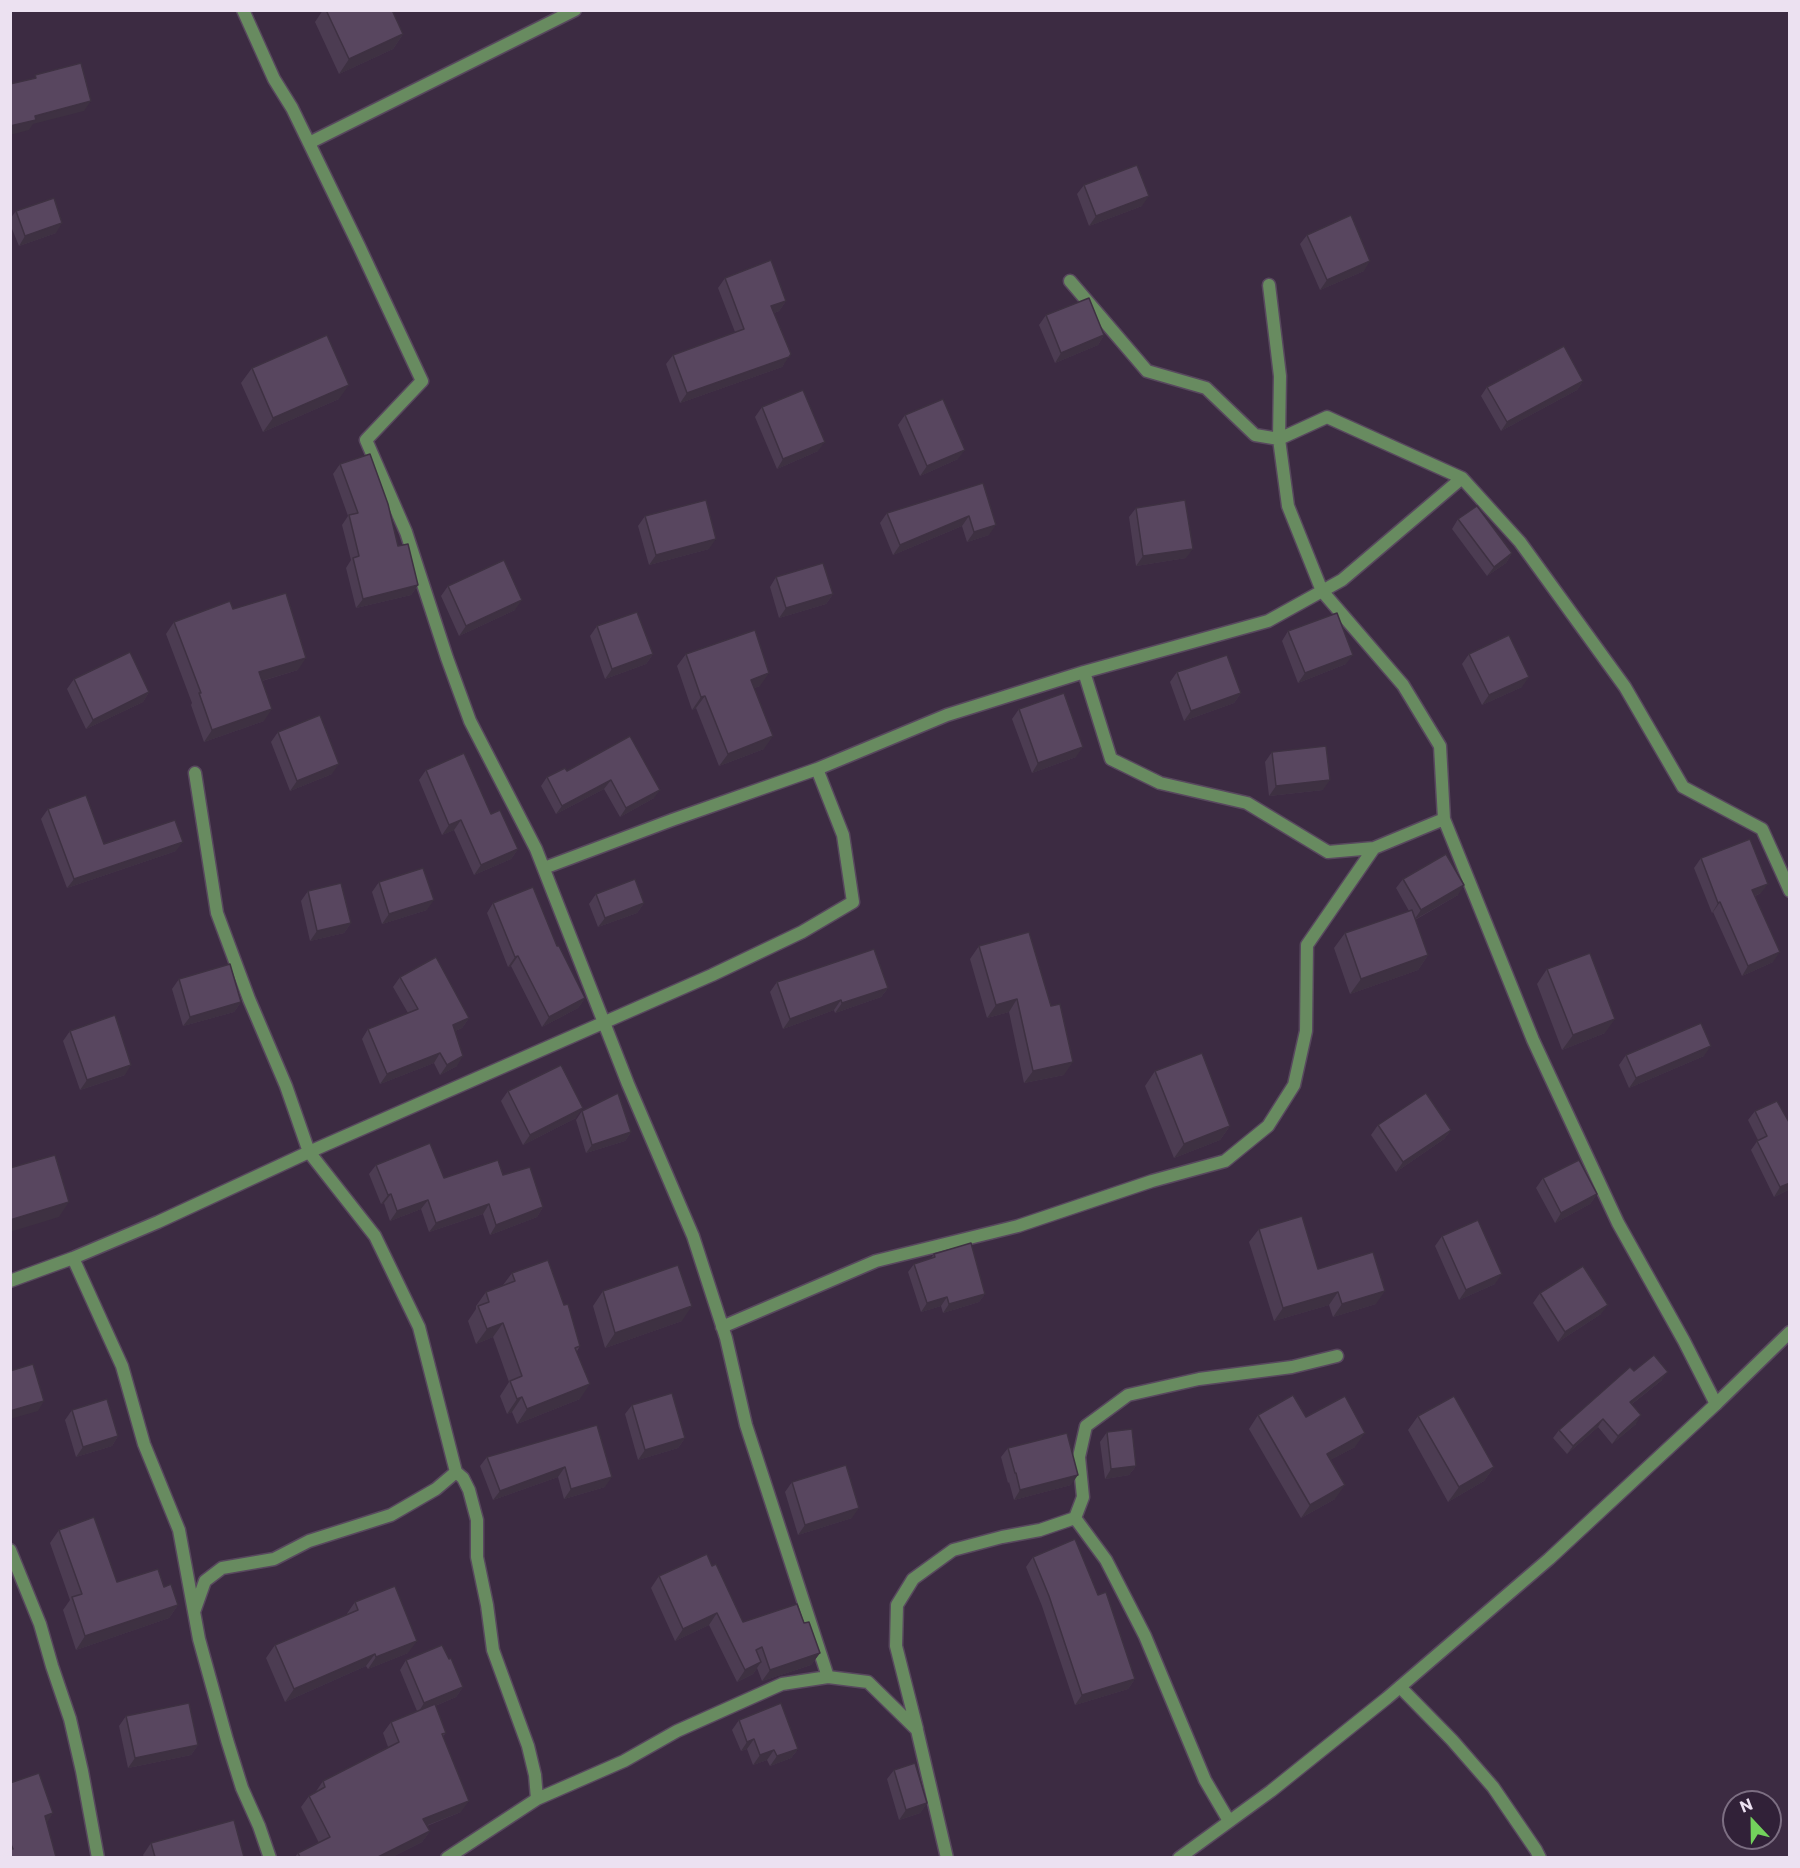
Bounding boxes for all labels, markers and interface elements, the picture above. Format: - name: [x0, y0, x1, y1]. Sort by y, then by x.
- north arrow: [1722, 1790, 1782, 1850]
- text: N: [1737, 1794, 1755, 1816]

